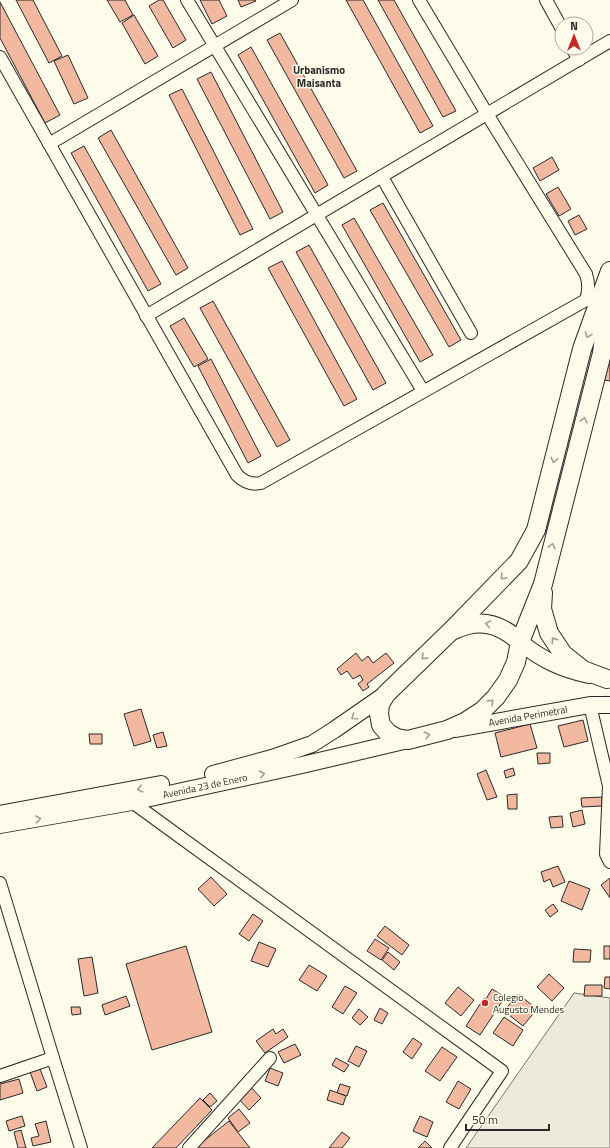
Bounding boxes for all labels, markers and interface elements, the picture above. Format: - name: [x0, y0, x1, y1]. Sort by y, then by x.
- north arrow: [554, 16, 594, 56]
- text: N: [570, 18, 578, 34]
- district label: Urbanismo Maisanta: [293, 62, 345, 91]
- one-way arrow: [584, 331, 592, 338]
- one-way arrow: [580, 417, 588, 424]
- one-way arrow: [550, 456, 559, 463]
- one-way arrow: [547, 543, 556, 550]
- one-way arrow: [501, 572, 508, 580]
- one-way arrow: [485, 621, 491, 629]
- one-way arrow: [552, 638, 559, 645]
- one-way arrow: [421, 652, 429, 660]
- one-way arrow: [486, 699, 494, 707]
- street label: Avenida Perimetral: [487, 702, 569, 730]
- one-way arrow: [351, 712, 358, 719]
- one-way arrow: [423, 731, 430, 740]
- street label: Avenida 23 de Enero: [161, 770, 249, 802]
- one-way arrow: [259, 770, 265, 778]
- one-way arrow: [137, 784, 143, 792]
- one-way arrow: [35, 815, 42, 823]
- place label: Colegio Augusto Mendes: [493, 990, 564, 1017]
- marker: Colegio Augusto Mendes: [480, 998, 490, 1008]
- scale bar: [466, 1106, 549, 1132]
- text: 50 m: [472, 1110, 498, 1129]

